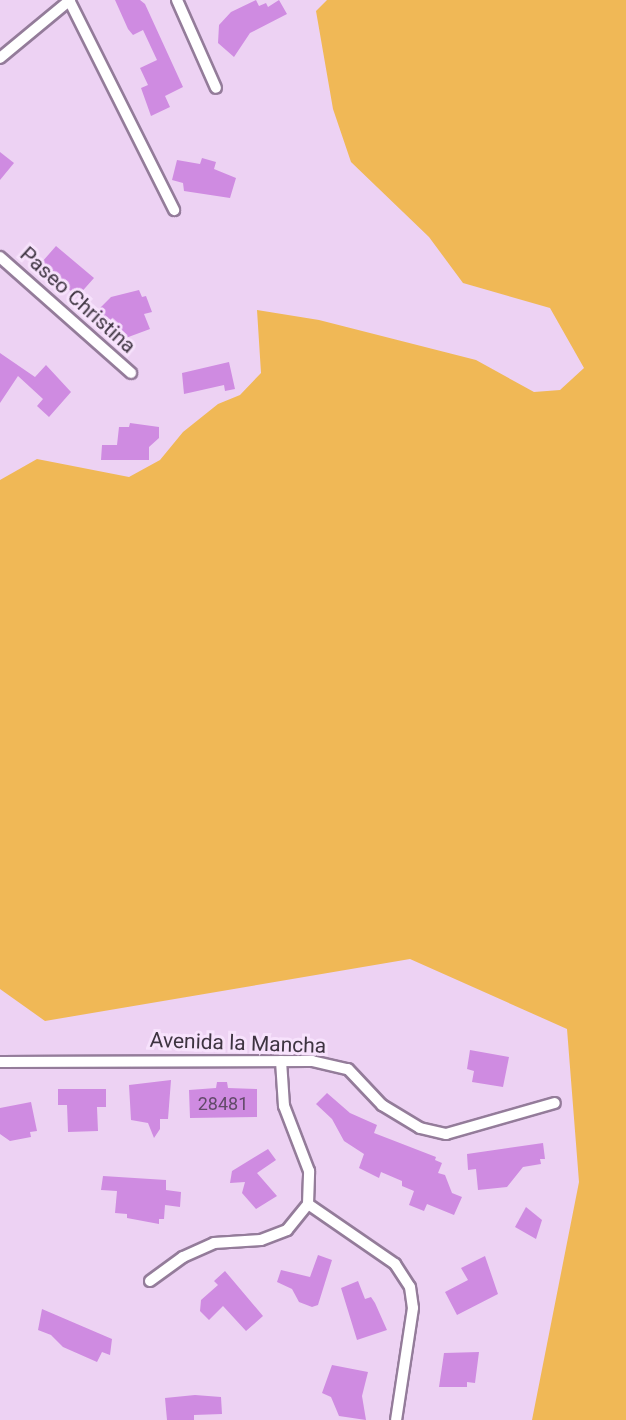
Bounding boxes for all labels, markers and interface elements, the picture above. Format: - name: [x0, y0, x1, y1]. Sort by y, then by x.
- street label: Paseo Christina: [15, 241, 141, 359]
- street label: Avenida la Mancha: [149, 1027, 327, 1059]
- house number: 28481: [198, 1093, 248, 1115]

